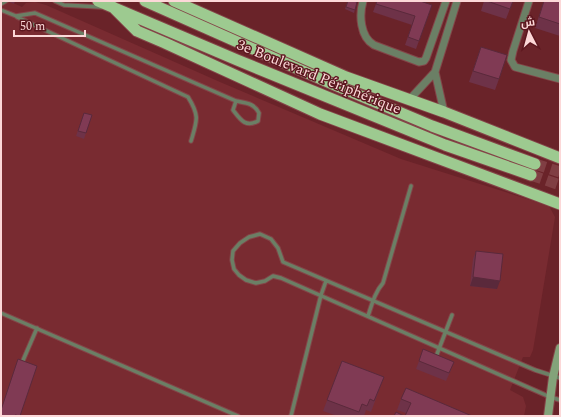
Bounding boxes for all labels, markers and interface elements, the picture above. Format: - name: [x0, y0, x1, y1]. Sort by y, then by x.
- scale bar: [14, 12, 85, 38]
- north arrow: [509, 12, 549, 52]
- text: ش: [520, 13, 536, 32]
- text: 50 m: [20, 17, 45, 36]
- street label: 3e Boulevard Périphérique: [233, 33, 405, 121]

